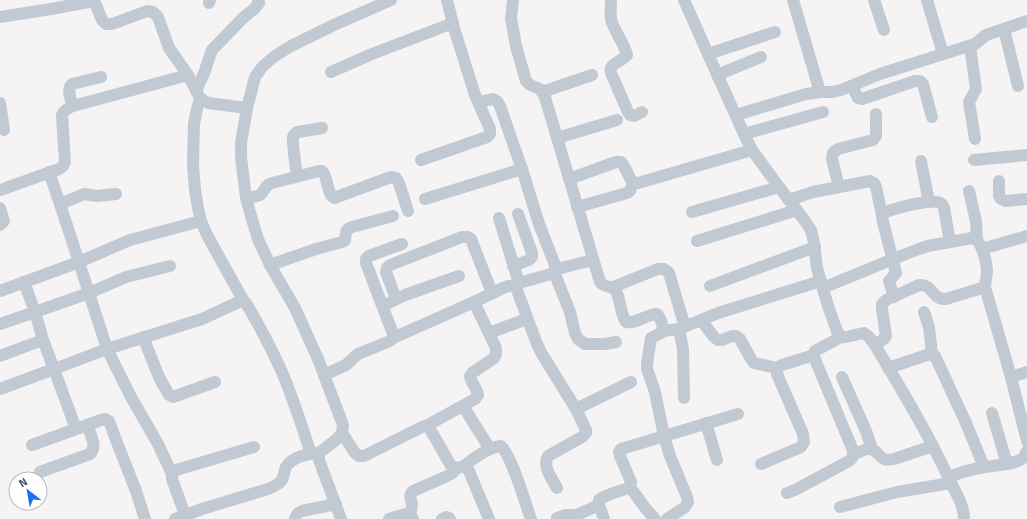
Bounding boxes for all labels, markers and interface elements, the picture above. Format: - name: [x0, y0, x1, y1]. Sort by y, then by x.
- north arrow: [8, 471, 48, 511]
- text: N: [16, 475, 30, 490]

